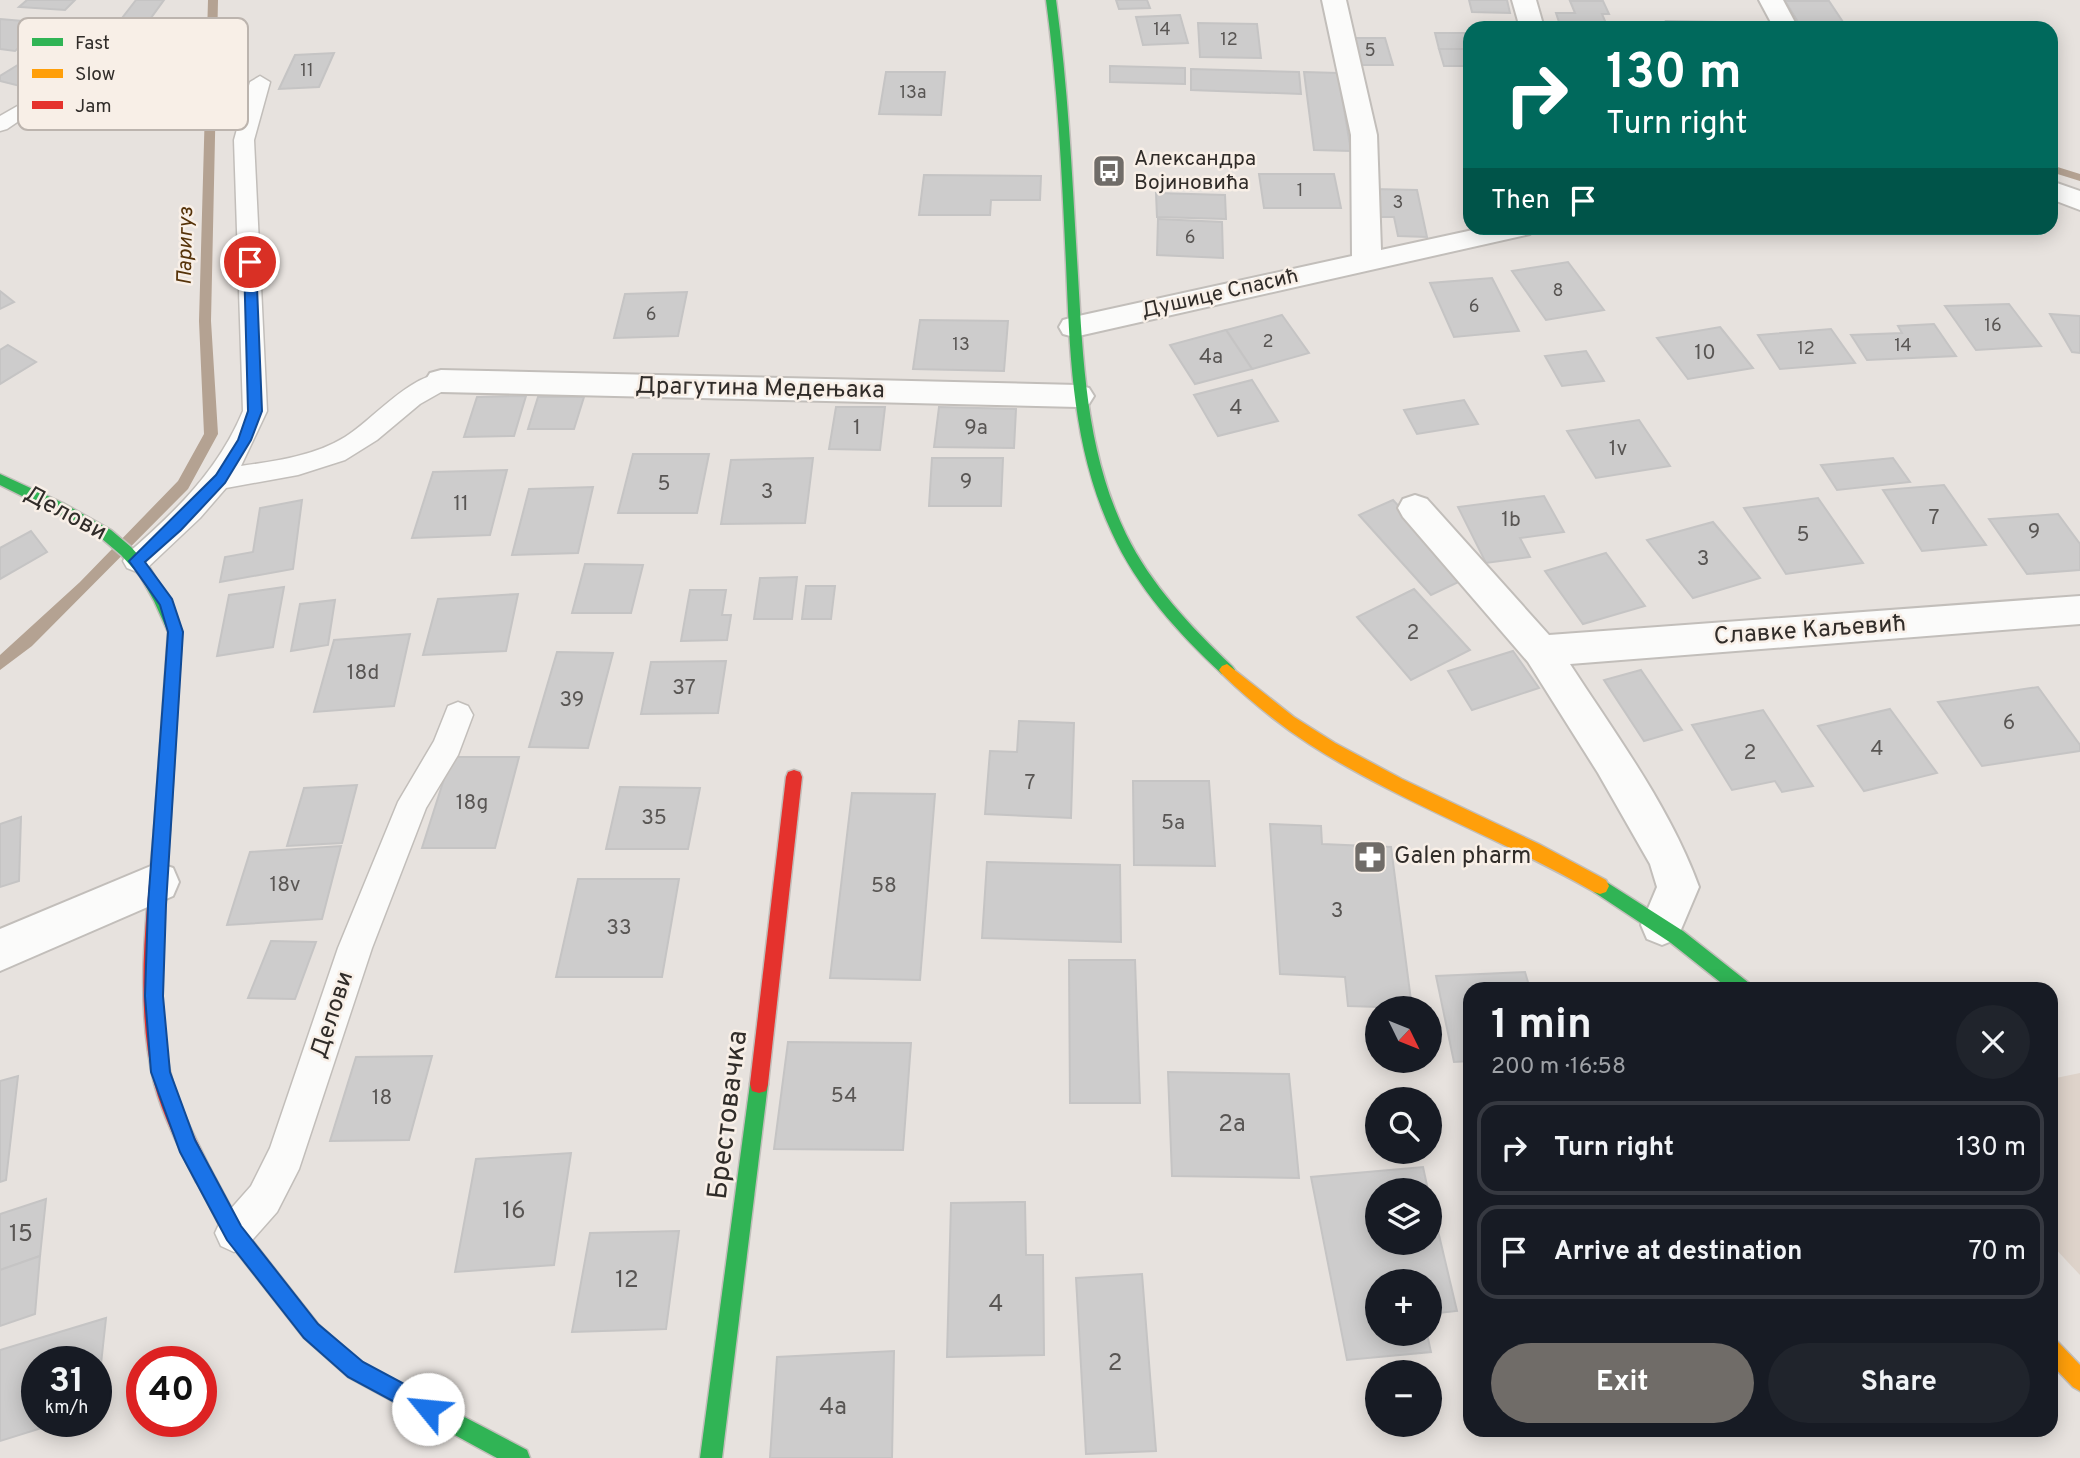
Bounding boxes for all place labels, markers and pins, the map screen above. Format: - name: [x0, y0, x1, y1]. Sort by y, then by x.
- place label: Александра Војиновића: [1134, 146, 1256, 197]
- bus stop icon: Александра Војиновића: [1090, 152, 1128, 190]
- pin: [220, 232, 280, 292]
- pharmacy icon: Galen pharm: [1351, 838, 1389, 876]
- place label: Galen pharm: [1394, 842, 1531, 872]

